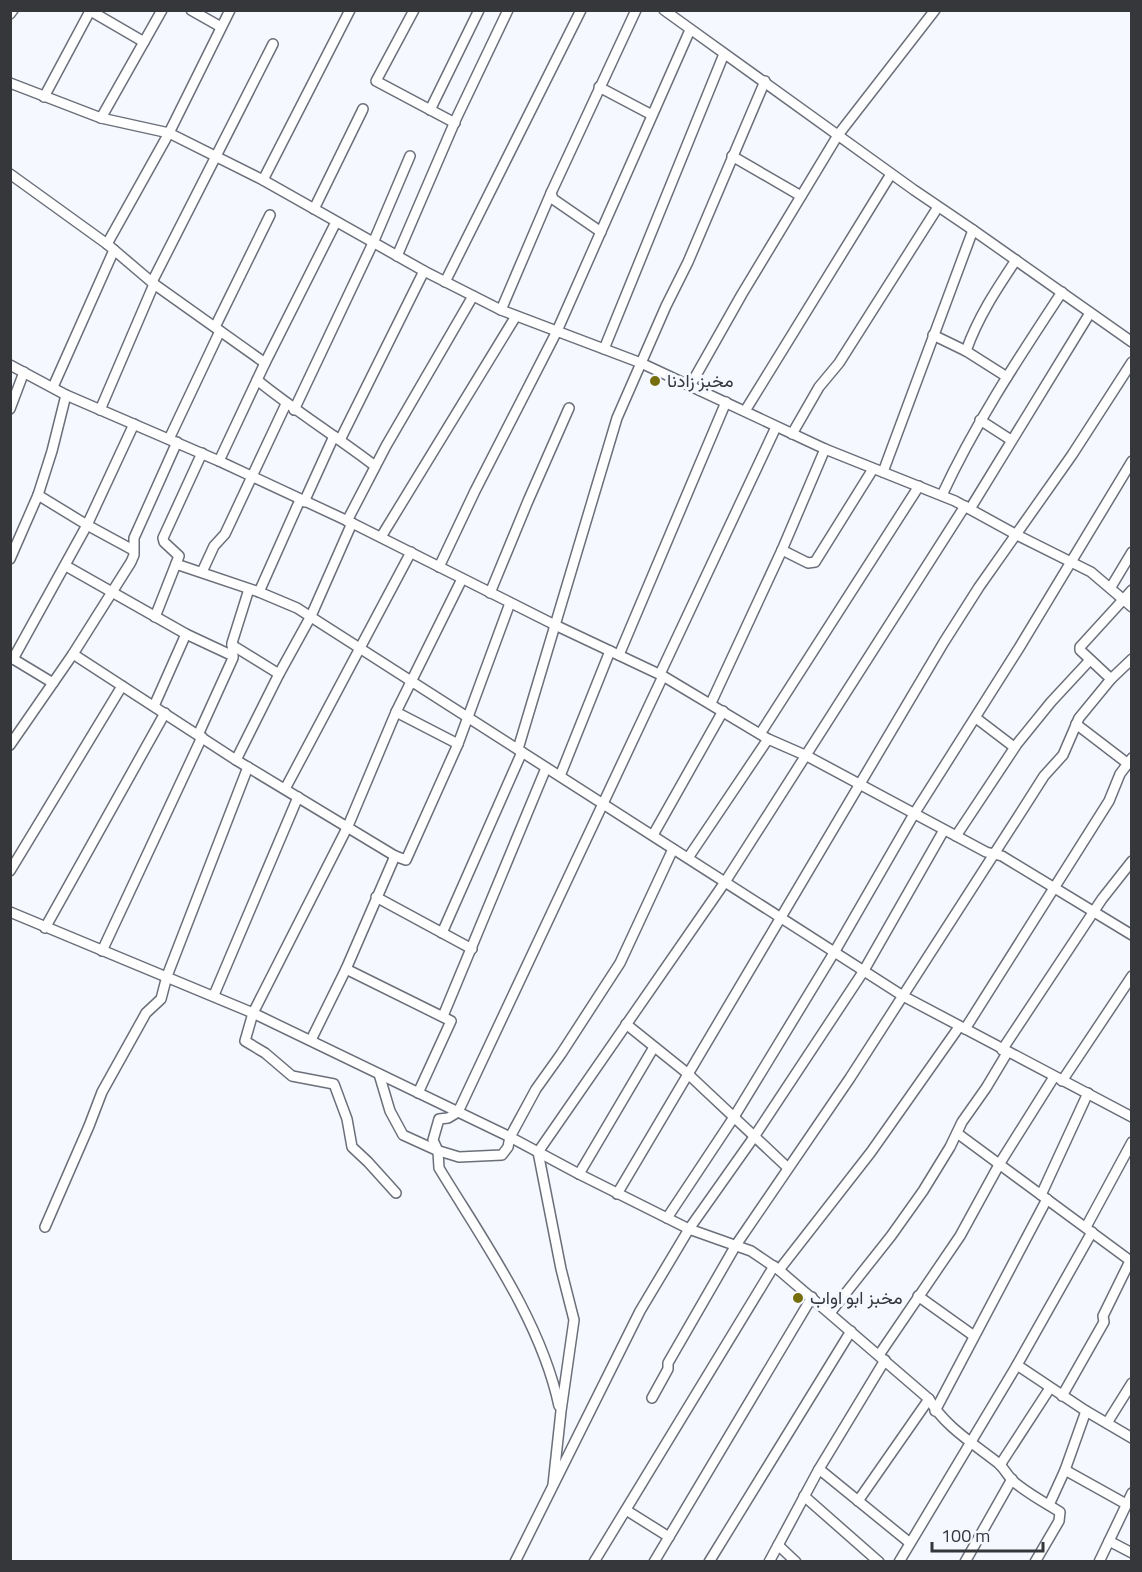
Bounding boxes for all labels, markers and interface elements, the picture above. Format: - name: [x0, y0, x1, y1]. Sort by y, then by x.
- place label: مخبز زادنا: [667, 367, 734, 394]
- marker: مخبز زادنا: [648, 374, 662, 388]
- place label: مخبز ابو اواب: [810, 1284, 903, 1311]
- marker: مخبز ابو اواب: [791, 1291, 805, 1305]
- scale bar: [932, 1515, 1043, 1553]
- text: 100 m: [941, 1522, 990, 1549]

